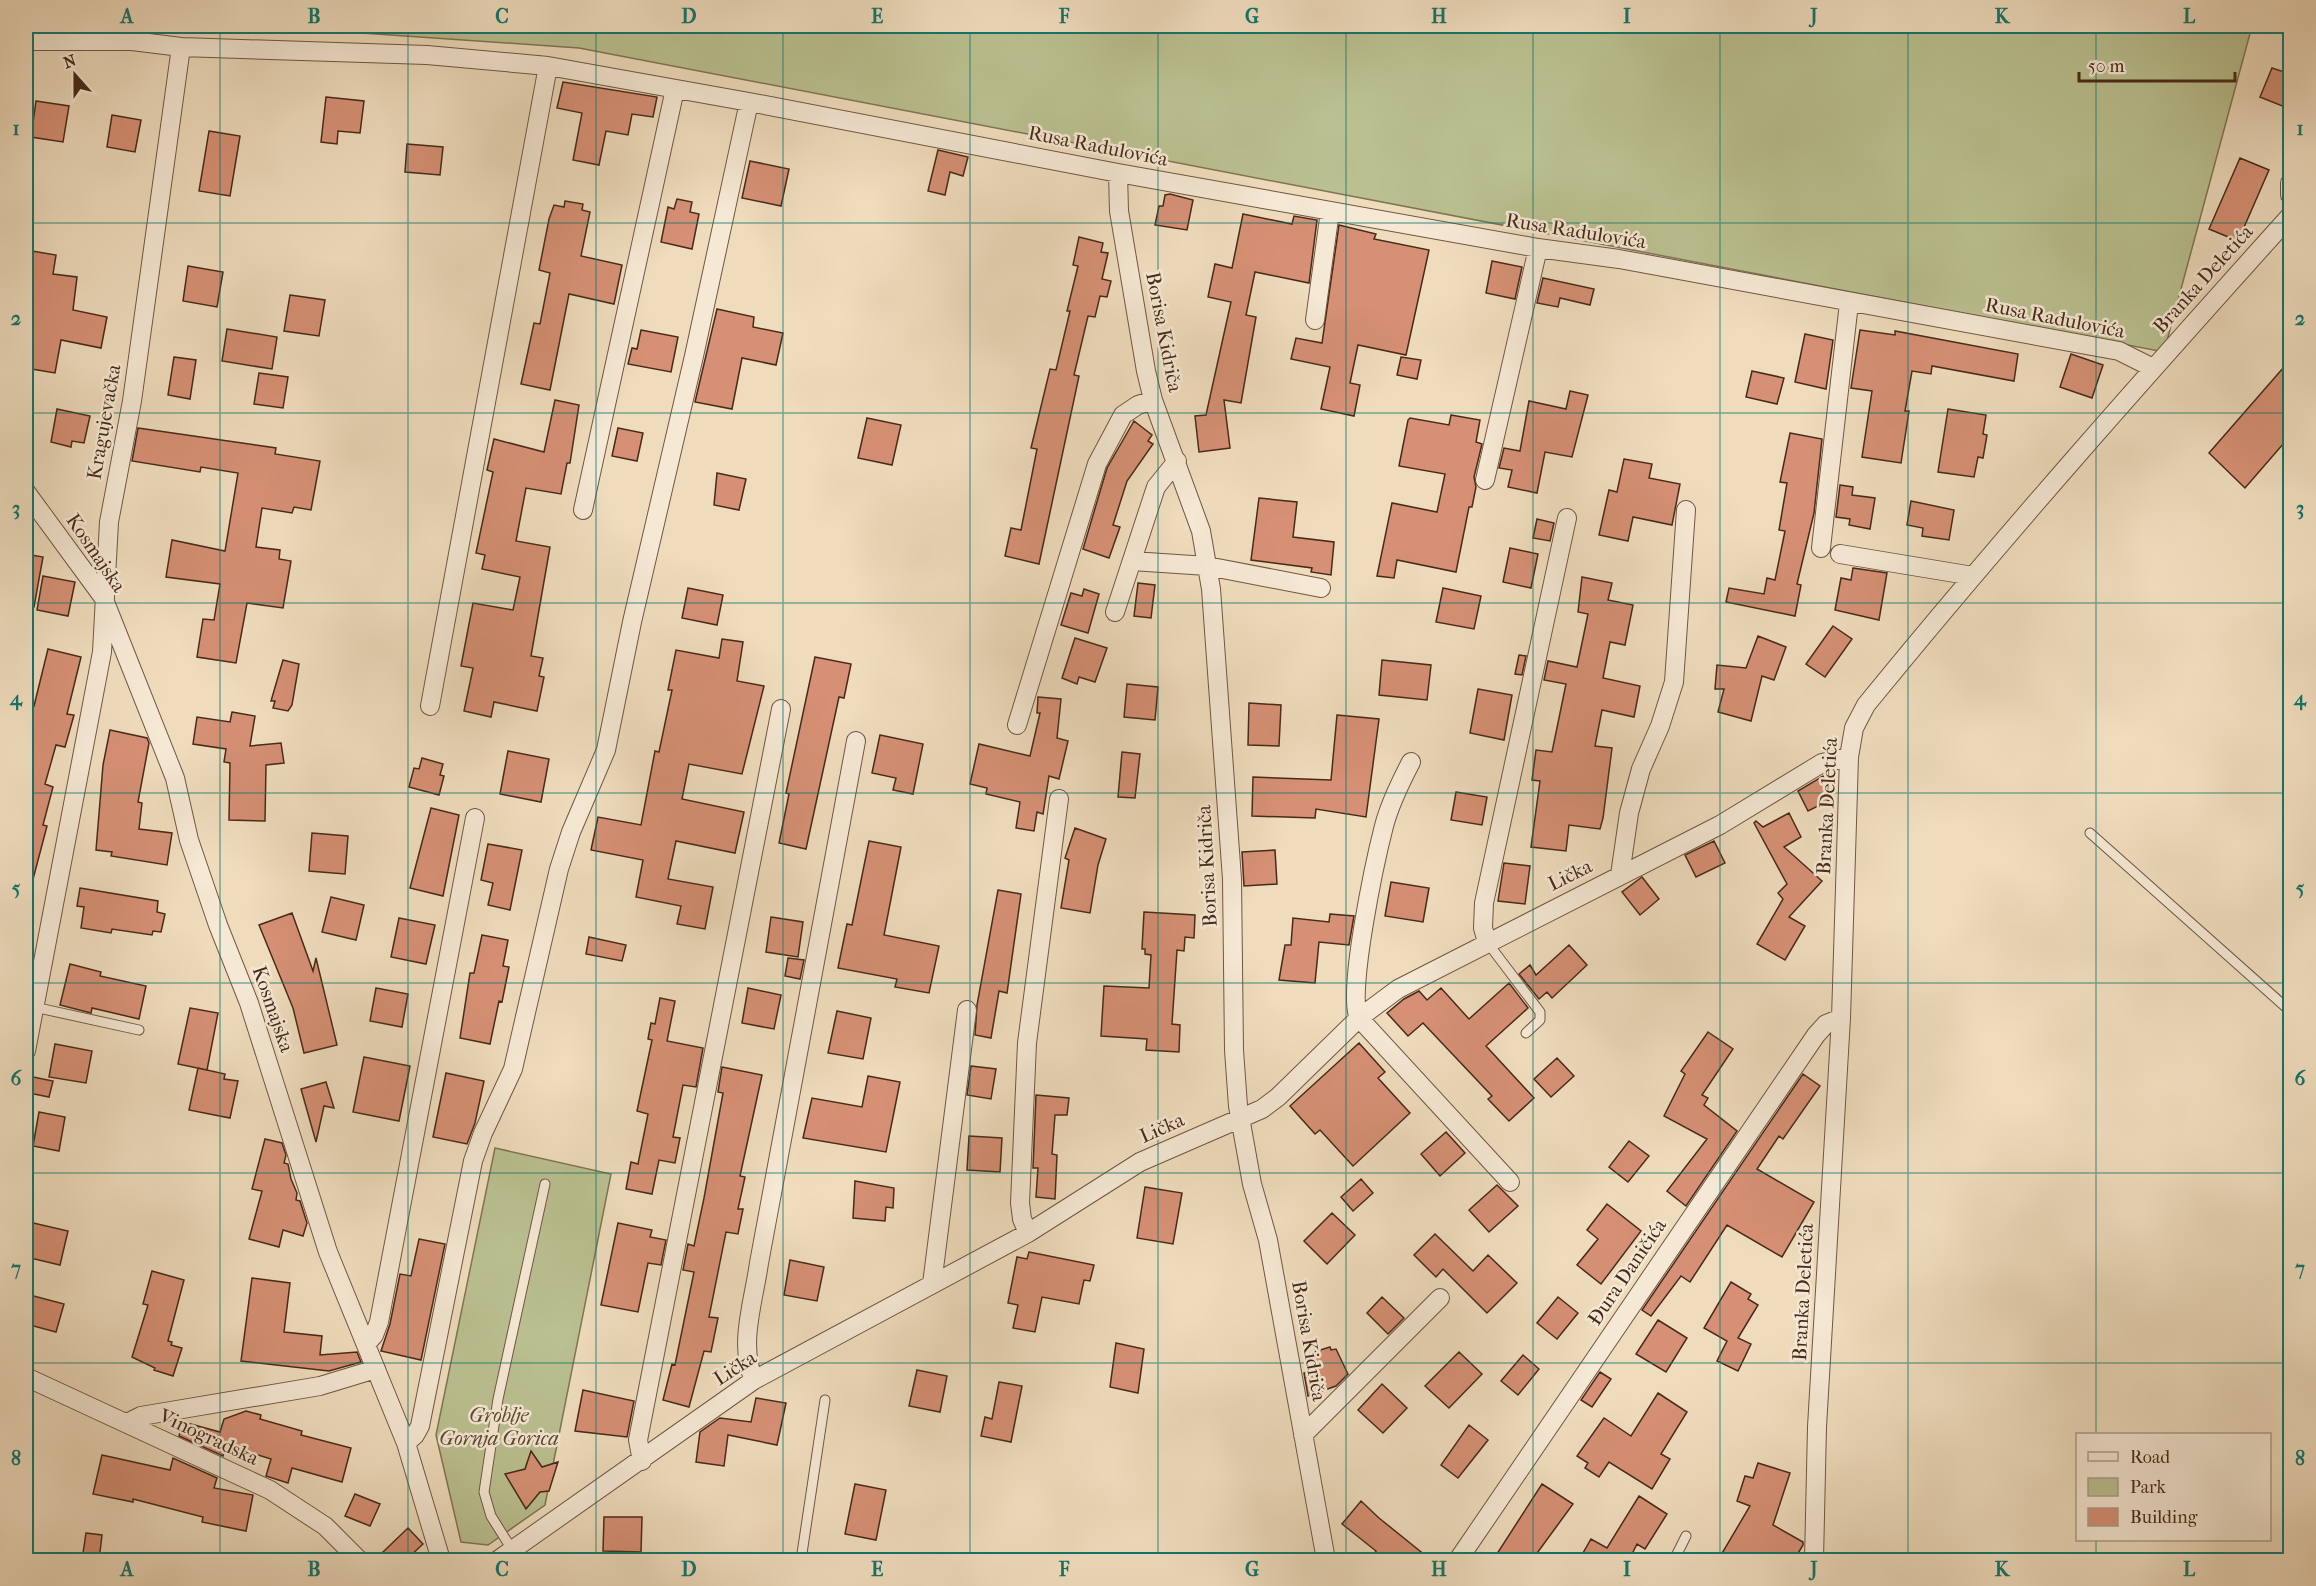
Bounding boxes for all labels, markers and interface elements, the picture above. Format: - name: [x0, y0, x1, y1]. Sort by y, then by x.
- text: A: [119, 5, 135, 28]
- text: B: [307, 5, 321, 28]
- text: C: [495, 5, 509, 28]
- text: D: [681, 5, 697, 28]
- text: E: [871, 5, 883, 28]
- text: F: [1058, 5, 1070, 28]
- text: G: [1245, 5, 1259, 28]
- text: H: [1431, 5, 1447, 28]
- text: I: [1623, 5, 1631, 28]
- text: J: [1808, 5, 1818, 28]
- text: K: [1995, 5, 2011, 28]
- text: L: [2183, 5, 2196, 28]
- north arrow: [45, 45, 105, 105]
- scale bar: [2079, 45, 2235, 83]
- text: N: [61, 50, 80, 73]
- text: 50 m: [2088, 56, 2125, 77]
- text: 1: [12, 117, 20, 140]
- text: 1: [2296, 117, 2304, 140]
- street label: Rusa Radulovića: [1026, 121, 1170, 171]
- street label: Rusa Radulovića: [1504, 209, 1649, 254]
- street label: Branka Deletića: [2148, 220, 2258, 338]
- street label: Borisa Kidriča: [1141, 270, 1187, 395]
- street label: Rusa Radulovića: [1983, 293, 2127, 343]
- text: 2: [11, 307, 21, 330]
- text: 2: [2295, 307, 2305, 330]
- street label: Kragujevačka: [83, 362, 126, 481]
- text: 3: [12, 497, 20, 520]
- text: 3: [2296, 497, 2304, 520]
- street label: Kosmajska: [61, 509, 131, 597]
- text: 4: [9, 687, 23, 711]
- text: 4: [2293, 687, 2307, 711]
- street label: Branka Deletića: [1812, 736, 1842, 875]
- street label: Borisa Kidriča: [1192, 804, 1222, 927]
- street label: Lička: [1544, 854, 1596, 895]
- text: 5: [12, 877, 21, 900]
- text: 5: [2296, 877, 2305, 900]
- street label: Kosmajska: [248, 963, 299, 1056]
- text: 6: [11, 1067, 23, 1090]
- text: 6: [2295, 1067, 2307, 1090]
- street label: Lička: [1136, 1108, 1188, 1148]
- street label: Đura Daničića: [1583, 1214, 1671, 1329]
- street label: Branka Deletića: [1788, 1222, 1818, 1361]
- text: 7: [10, 1257, 21, 1280]
- text: 7: [2294, 1257, 2305, 1280]
- street label: Borisa Kidriča: [1287, 1279, 1331, 1404]
- street label: Lička: [709, 1345, 761, 1390]
- street label: Vinogradska: [155, 1404, 263, 1470]
- park label: Groblje Gornja Gorica: [439, 1404, 559, 1450]
- legend: [2076, 1433, 2271, 1541]
- text: 8: [11, 1447, 21, 1470]
- text: Road: [2130, 1447, 2170, 1468]
- text: 8: [2295, 1447, 2305, 1470]
- text: Park: [2130, 1477, 2167, 1498]
- text: Building: [2130, 1507, 2198, 1528]
- text: A: [119, 1558, 135, 1581]
- text: B: [307, 1558, 321, 1581]
- text: C: [495, 1558, 509, 1581]
- text: D: [681, 1558, 697, 1581]
- text: E: [871, 1558, 883, 1581]
- text: F: [1058, 1558, 1070, 1581]
- text: G: [1245, 1558, 1259, 1581]
- text: H: [1431, 1558, 1447, 1581]
- text: I: [1623, 1558, 1631, 1581]
- text: J: [1808, 1558, 1818, 1581]
- text: K: [1995, 1558, 2011, 1581]
- text: L: [2183, 1558, 2196, 1581]

